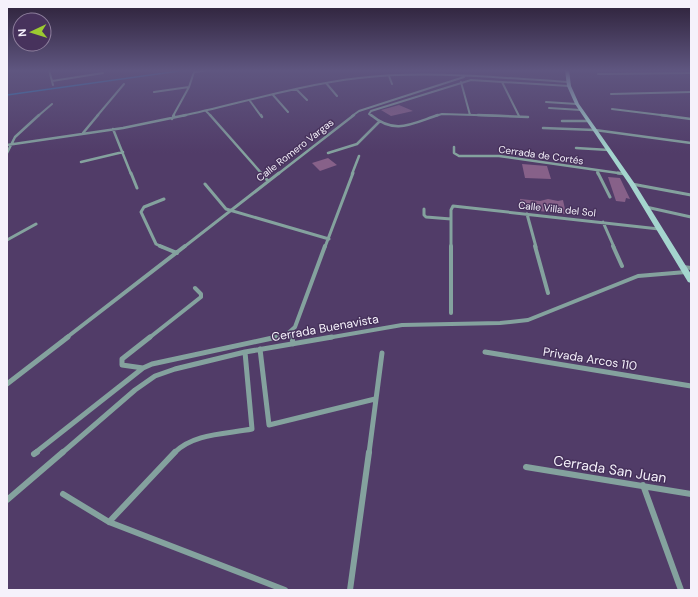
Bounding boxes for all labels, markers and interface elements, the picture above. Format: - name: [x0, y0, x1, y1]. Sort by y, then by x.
- north arrow: [12, 12, 52, 52]
- text: N: [15, 28, 29, 37]
- street label: Calle Romero Vargas: [254, 116, 336, 184]
- street label: Cerrada de Cortés: [498, 143, 584, 167]
- street label: Calle Villa del Sol: [518, 198, 596, 220]
- street label: Cerrada Buenavista: [270, 311, 380, 345]
- street label: Privada Arcos 110: [542, 344, 638, 374]
- street label: Cerrada San Juan: [552, 451, 668, 487]

